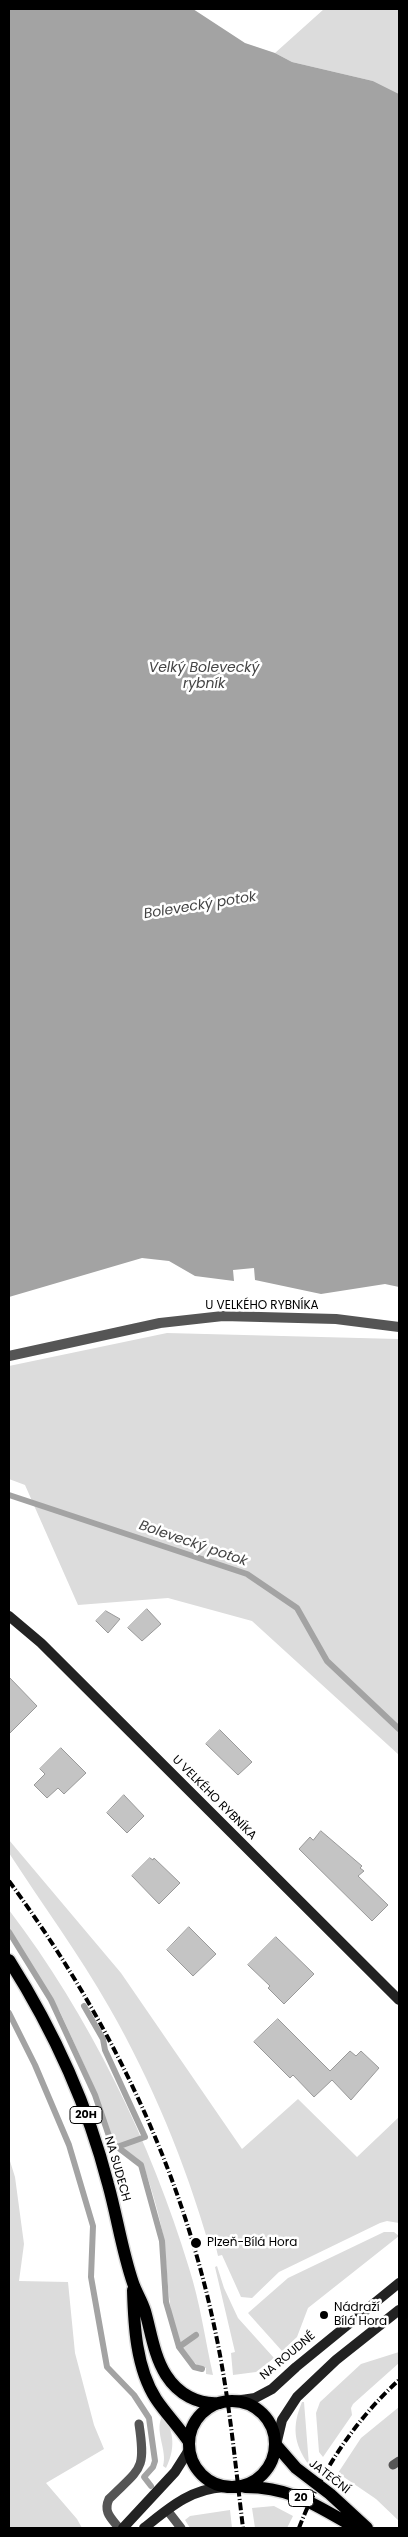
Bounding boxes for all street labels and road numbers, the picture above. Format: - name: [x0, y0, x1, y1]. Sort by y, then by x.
- street label: U VELKÉHO RYBNÍKA: [205, 1299, 319, 1313]
- street label: U VELKÉHO RYBNÍKA: [169, 1753, 259, 1843]
- road number: 20H: [70, 2106, 102, 2124]
- street label: NA SUDECH: [101, 2135, 133, 2203]
- street label: NA ROUDNÉ: [257, 2329, 319, 2383]
- street label: JATEČNÍ: [306, 2457, 352, 2497]
- road number: 20: [288, 2490, 314, 2506]

